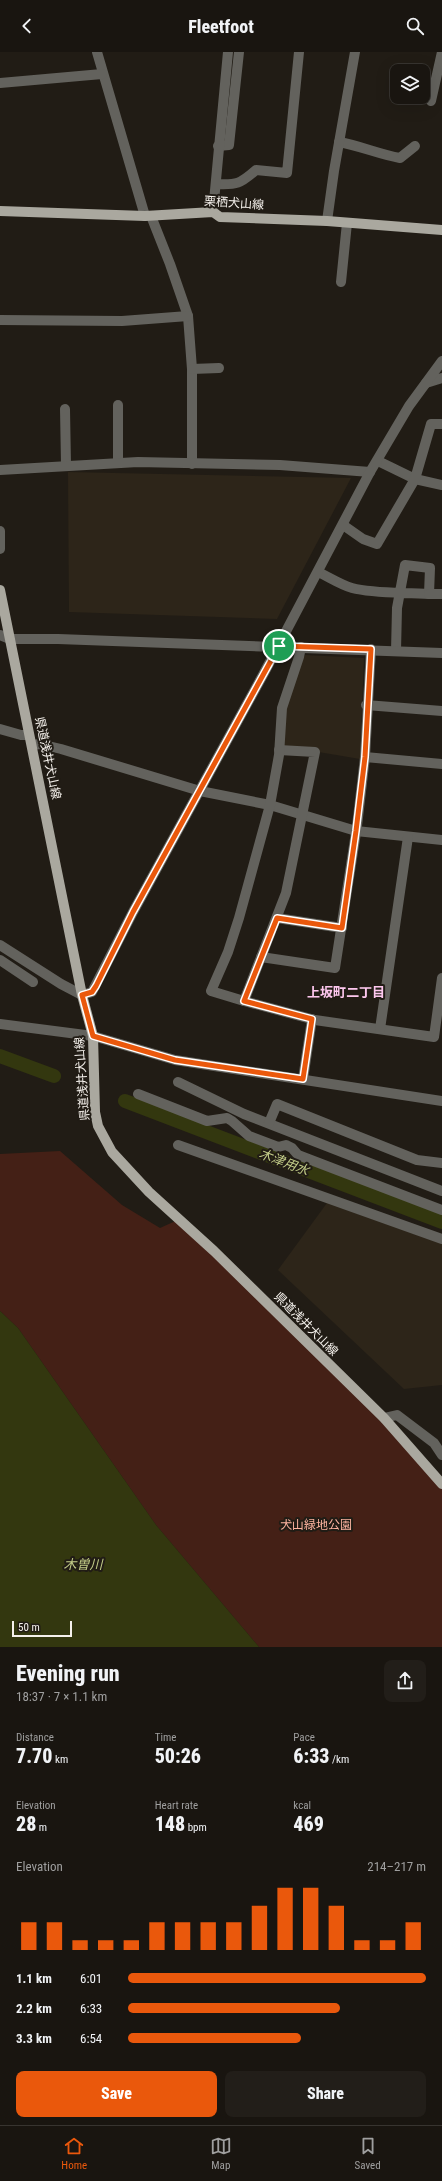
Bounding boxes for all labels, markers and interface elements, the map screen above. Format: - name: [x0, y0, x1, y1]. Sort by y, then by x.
- icon: back: [16, 15, 38, 37]
- icon: search: [404, 15, 426, 37]
- text: Fleetfoot: [188, 16, 254, 37]
- map controls: [390, 64, 430, 104]
- button: layers: [390, 64, 430, 104]
- street label: 栗栖犬山線: [204, 194, 264, 212]
- pin: [262, 629, 296, 663]
- icon: arrive: [268, 635, 290, 657]
- street label: 県道浅井犬山線: [32, 715, 64, 801]
- district label: 上坂町二丁目: [307, 985, 385, 1000]
- street label: 県道浅井犬山線: [72, 1037, 92, 1121]
- water label: 木津用水: [257, 1146, 313, 1179]
- street label: 県道浅井犬山線: [271, 1289, 341, 1359]
- park label: 犬山緑地公園: [280, 1518, 352, 1532]
- water label: 木曽川: [63, 1557, 104, 1572]
- scale bar: [12, 1619, 72, 1638]
- text: 50 m: [18, 1621, 40, 1634]
- button: share: [384, 1660, 426, 1702]
- text: Evening run: [16, 1661, 120, 1686]
- text: 18:37 · 7 × 1.1 km: [16, 1689, 107, 1704]
- text: Distance: [16, 1731, 54, 1744]
- text: Time: [155, 1731, 176, 1744]
- text: Pace: [293, 1731, 315, 1744]
- text: 7.70: [16, 1744, 52, 1768]
- text: 50:26: [155, 1744, 201, 1768]
- text: 6:33: [293, 1744, 329, 1768]
- text: km: [52, 1753, 68, 1766]
- text: /km: [329, 1753, 349, 1766]
- text: Elevation: [16, 1799, 56, 1812]
- text: Heart rate: [155, 1799, 198, 1812]
- text: kcal: [293, 1799, 311, 1812]
- text: 28: [16, 1812, 36, 1836]
- text: 148: [155, 1812, 185, 1836]
- text: 469: [293, 1812, 324, 1836]
- text: m: [36, 1821, 47, 1834]
- text: bpm: [185, 1821, 207, 1834]
- text: Elevation: [16, 1859, 63, 1874]
- text: 214–217 m: [367, 1859, 426, 1874]
- text: 1.1 km: [16, 1971, 52, 1986]
- text: 6:01: [80, 1971, 102, 1986]
- text: 2.2 km: [16, 2001, 52, 2016]
- text: 6:33: [80, 2001, 102, 2016]
- text: 3.3 km: [16, 2031, 52, 2046]
- text: 6:54: [80, 2031, 102, 2046]
- button: Save: [16, 2071, 217, 2117]
- button: Share: [225, 2071, 426, 2117]
- tab: Home: [61, 2135, 87, 2172]
- tab: Map: [210, 2135, 232, 2172]
- tab: Saved: [355, 2135, 381, 2172]

